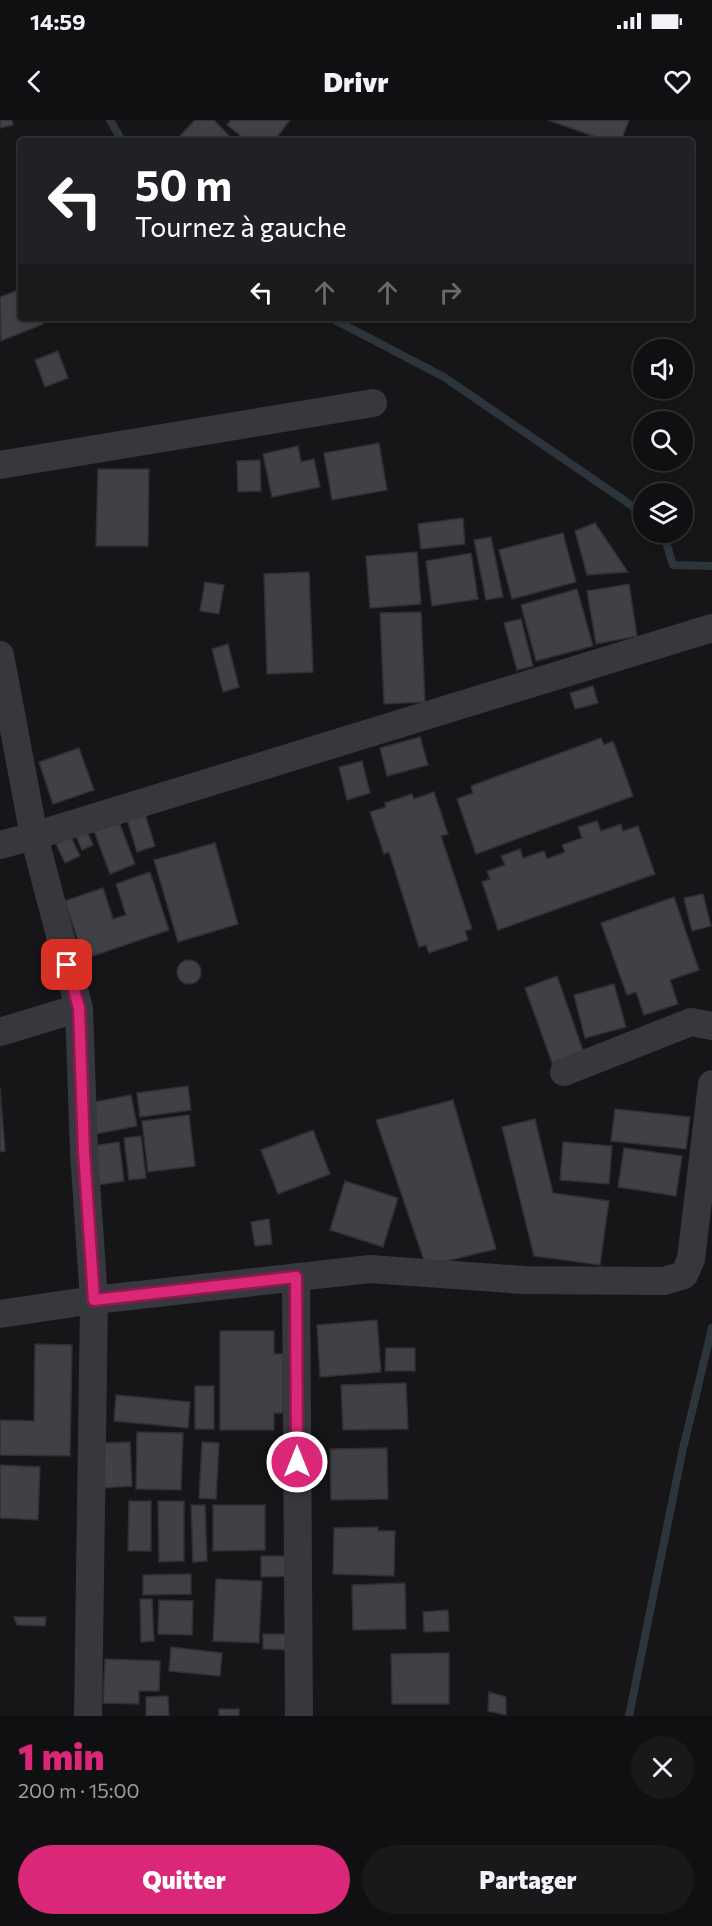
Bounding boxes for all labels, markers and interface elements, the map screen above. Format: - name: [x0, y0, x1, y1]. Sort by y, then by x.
- text: 14:59: [30, 8, 86, 35]
- icon: back: [18, 65, 51, 98]
- text: Drivr: [323, 65, 389, 98]
- icon: heart: [661, 65, 694, 98]
- text: 50 m: [135, 158, 232, 210]
- icon: left: [36, 162, 114, 240]
- text: Tournez à gauche: [135, 210, 346, 243]
- icon: left: [245, 276, 278, 309]
- icon: ahead: [308, 276, 341, 309]
- icon: ahead: [371, 276, 404, 309]
- icon: right: [434, 276, 467, 309]
- map controls: [633, 339, 693, 543]
- button: sound: [633, 339, 693, 399]
- button: search: [633, 411, 693, 471]
- button: layers: [633, 483, 693, 543]
- pin: [41, 939, 92, 990]
- icon: arrive: [50, 948, 83, 981]
- position arrow: [265, 1430, 329, 1494]
- text: 1 min: [18, 1733, 104, 1777]
- button: close: [631, 1736, 694, 1799]
- text: 200 m · 15:00: [18, 1778, 140, 1802]
- button: Quitter: [18, 1845, 350, 1914]
- button: Partager: [362, 1845, 694, 1914]

